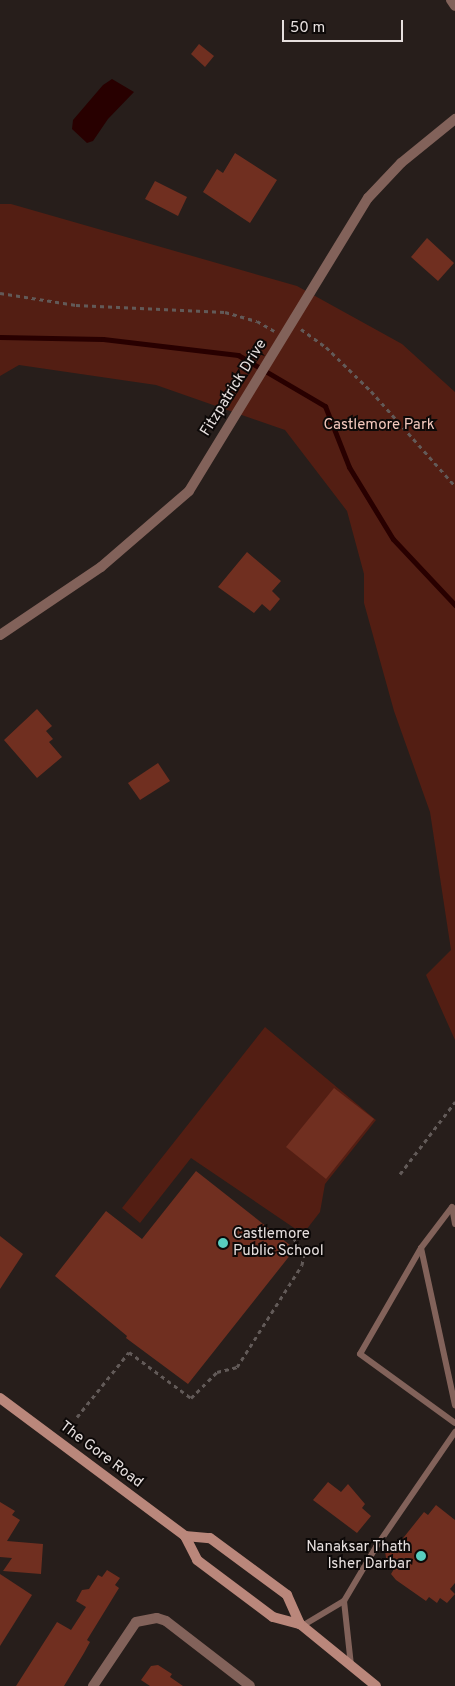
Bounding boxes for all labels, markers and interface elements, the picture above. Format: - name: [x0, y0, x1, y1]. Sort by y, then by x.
- scale bar: [285, 10, 406, 42]
- text: 50 m: [290, 19, 325, 38]
- street label: Fitzpatrick Drive: [197, 336, 271, 440]
- park label: Castlemore Park: [323, 417, 435, 435]
- place label: Castlemore Public School: [233, 1225, 324, 1260]
- marker: Castlemore Public School: [217, 1237, 229, 1249]
- street label: The Gore Road: [56, 1418, 146, 1492]
- place label: Nanaksar Thath Isher Darbar: [306, 1538, 411, 1573]
- marker: Nanaksar Thath Isher Darbar: [415, 1550, 427, 1562]

